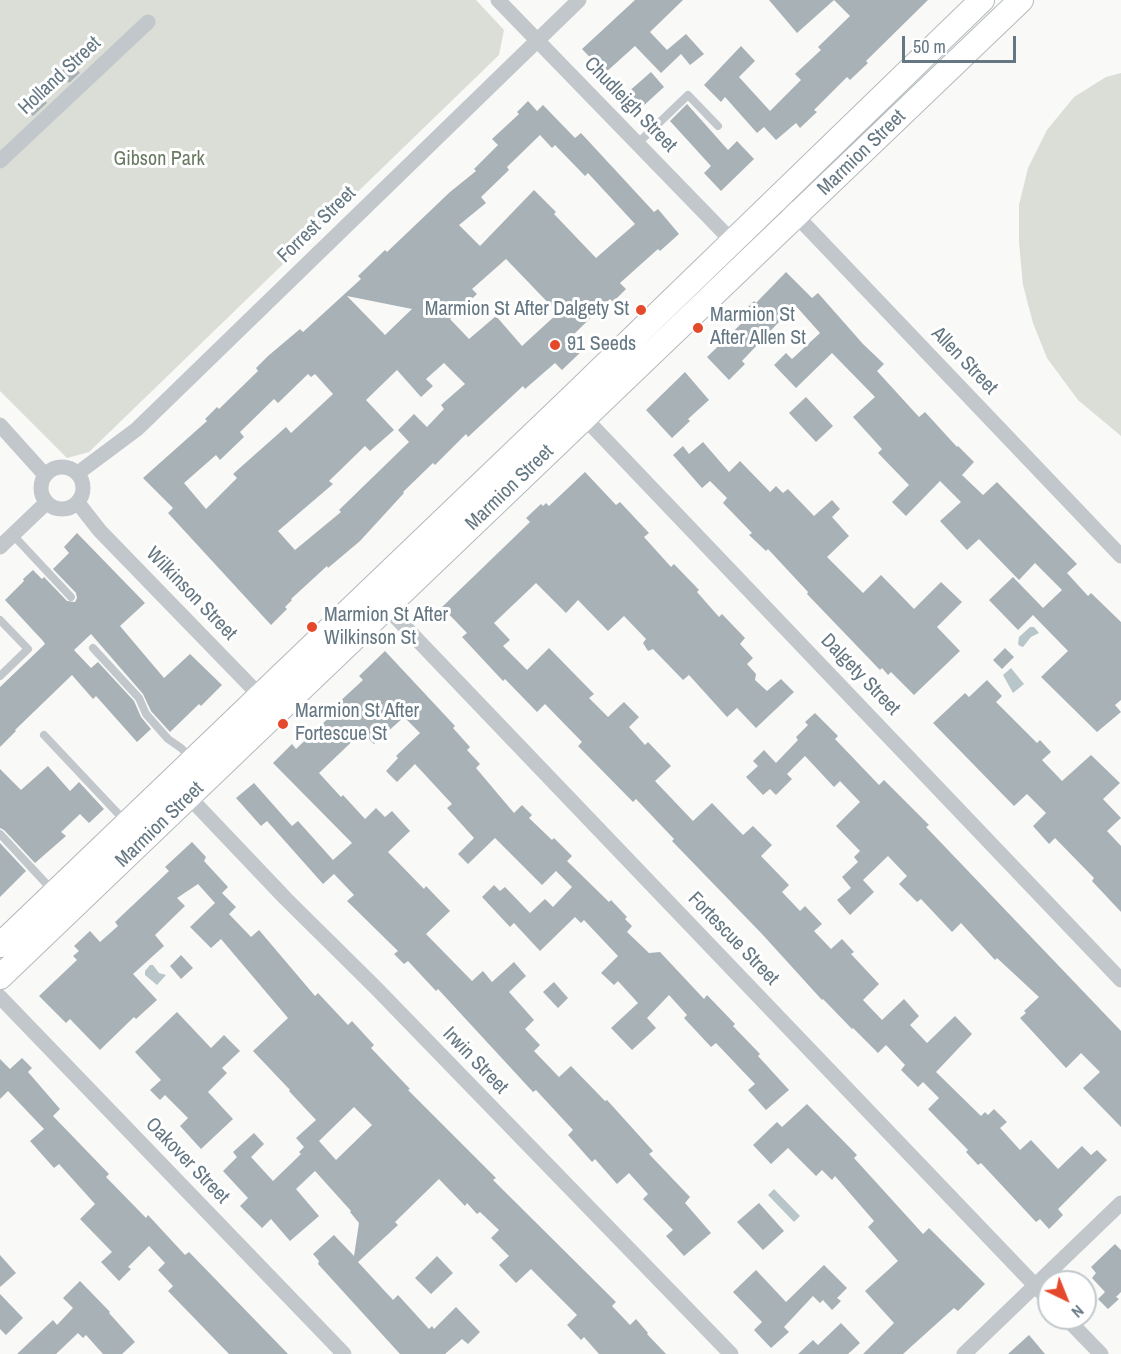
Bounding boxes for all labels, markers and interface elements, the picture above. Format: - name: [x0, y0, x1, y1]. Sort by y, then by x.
- scale bar: [905, 24, 1019, 62]
- street label: Holland Street: [14, 32, 106, 120]
- text: 50 m: [913, 34, 946, 59]
- street label: Chudleigh Street: [579, 52, 681, 158]
- street label: Marmion Street: [813, 105, 911, 201]
- park label: Gibson Park: [113, 148, 205, 172]
- street label: Forrest Street: [273, 182, 361, 268]
- place label: Marmion St After Dalgety St: [425, 298, 629, 322]
- marker: Marmion St After Dalgety St: [634, 303, 648, 317]
- place label: Marmion St After Allen St: [710, 304, 806, 351]
- marker: Marmion St After Allen St: [691, 321, 705, 335]
- street label: Allen Street: [926, 322, 1002, 400]
- place label: 91 Seeds: [567, 333, 636, 357]
- marker: 91 Seeds: [548, 338, 562, 352]
- street label: Marmion Street: [461, 440, 559, 536]
- street label: Wilkinson Street: [141, 542, 241, 646]
- place label: Marmion St After Wilkinson St: [324, 604, 448, 651]
- marker: Marmion St After Wilkinson St: [305, 620, 319, 634]
- street label: Dalgety Street: [815, 629, 905, 721]
- place label: Marmion St After Fortescue St: [295, 700, 419, 747]
- marker: Marmion St After Fortescue St: [276, 717, 290, 731]
- street label: Marmion Street: [111, 777, 209, 873]
- street label: Fortescue Street: [683, 887, 783, 991]
- street label: Irwin Street: [437, 1023, 513, 1099]
- street label: Oakover Street: [140, 1113, 234, 1209]
- north arrow: [1037, 1270, 1097, 1330]
- text: N: [1067, 1300, 1089, 1323]

